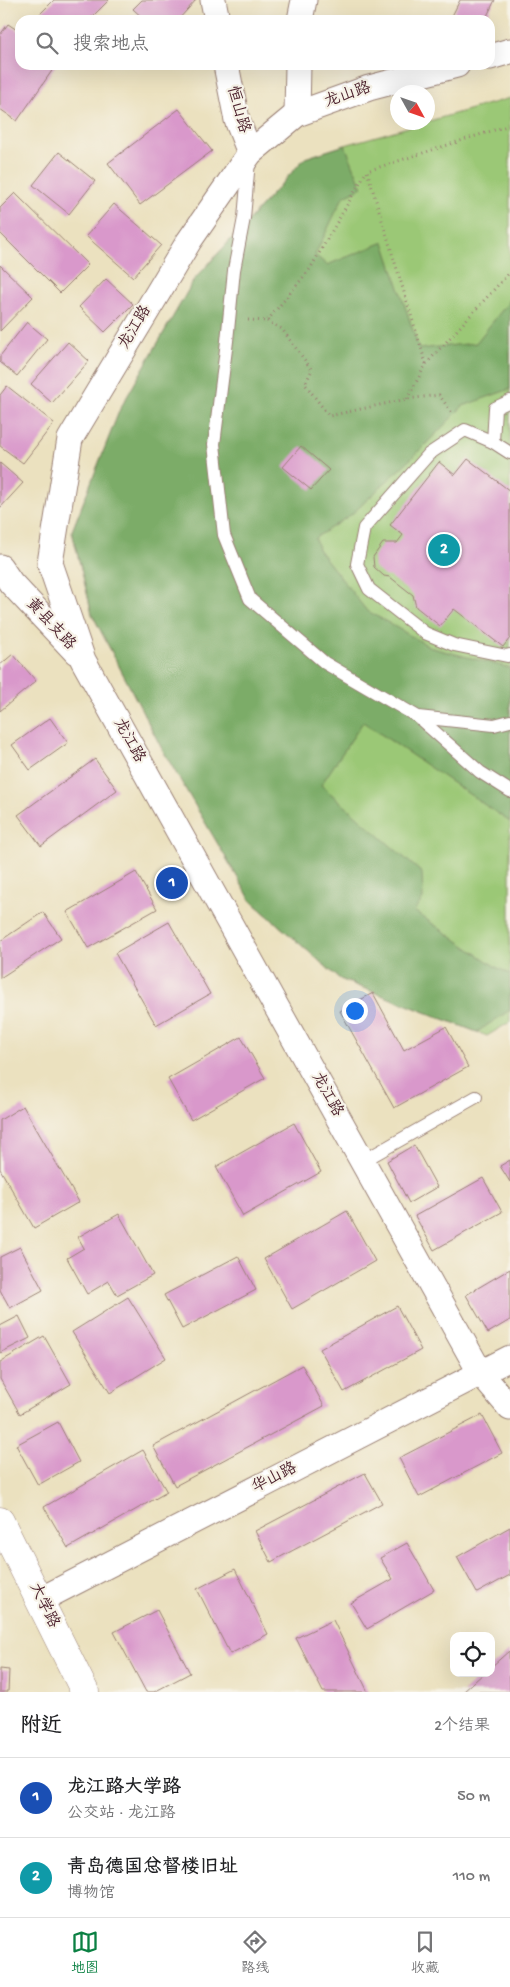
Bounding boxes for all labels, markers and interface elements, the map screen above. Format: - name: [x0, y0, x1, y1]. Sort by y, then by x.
- search box: [15, 15, 495, 70]
- icon: search: [33, 29, 61, 57]
- text: 搜索地点: [73, 34, 149, 57]
- street label: 龙山路: [322, 77, 374, 113]
- street label: 恒山路: [222, 84, 254, 136]
- north arrow: [390, 85, 435, 130]
- street label: 龙江路: [114, 301, 157, 353]
- pin: 2: [428, 531, 460, 569]
- street label: 黄县支路: [21, 594, 80, 655]
- street label: 龙江路: [108, 714, 150, 767]
- pin: 1: [156, 864, 188, 902]
- your location: [342, 998, 368, 1024]
- street label: 龙江路: [306, 1068, 348, 1121]
- street label: 华山路: [248, 1458, 301, 1498]
- street label: 大学路: [24, 1579, 64, 1632]
- map controls: [450, 1632, 495, 1677]
- button: locate: [450, 1632, 495, 1677]
- text: 附近: [20, 1715, 62, 1740]
- text: 2个结果: [434, 1718, 490, 1737]
- text: 龙江路大学路: [67, 1777, 181, 1800]
- text: 1: [33, 1788, 39, 1807]
- text: 50 m: [457, 1788, 490, 1807]
- text: 公交站 · 龙江路: [67, 1805, 176, 1824]
- text: 青岛德国总督楼旧址: [67, 1857, 238, 1880]
- text: 2: [32, 1868, 40, 1887]
- text: 110 m: [453, 1868, 490, 1887]
- text: 博物馆: [67, 1885, 115, 1904]
- tab: 地图: [71, 1928, 99, 1978]
- tab: 路线: [241, 1928, 269, 1978]
- tab: 收藏: [411, 1928, 439, 1978]

